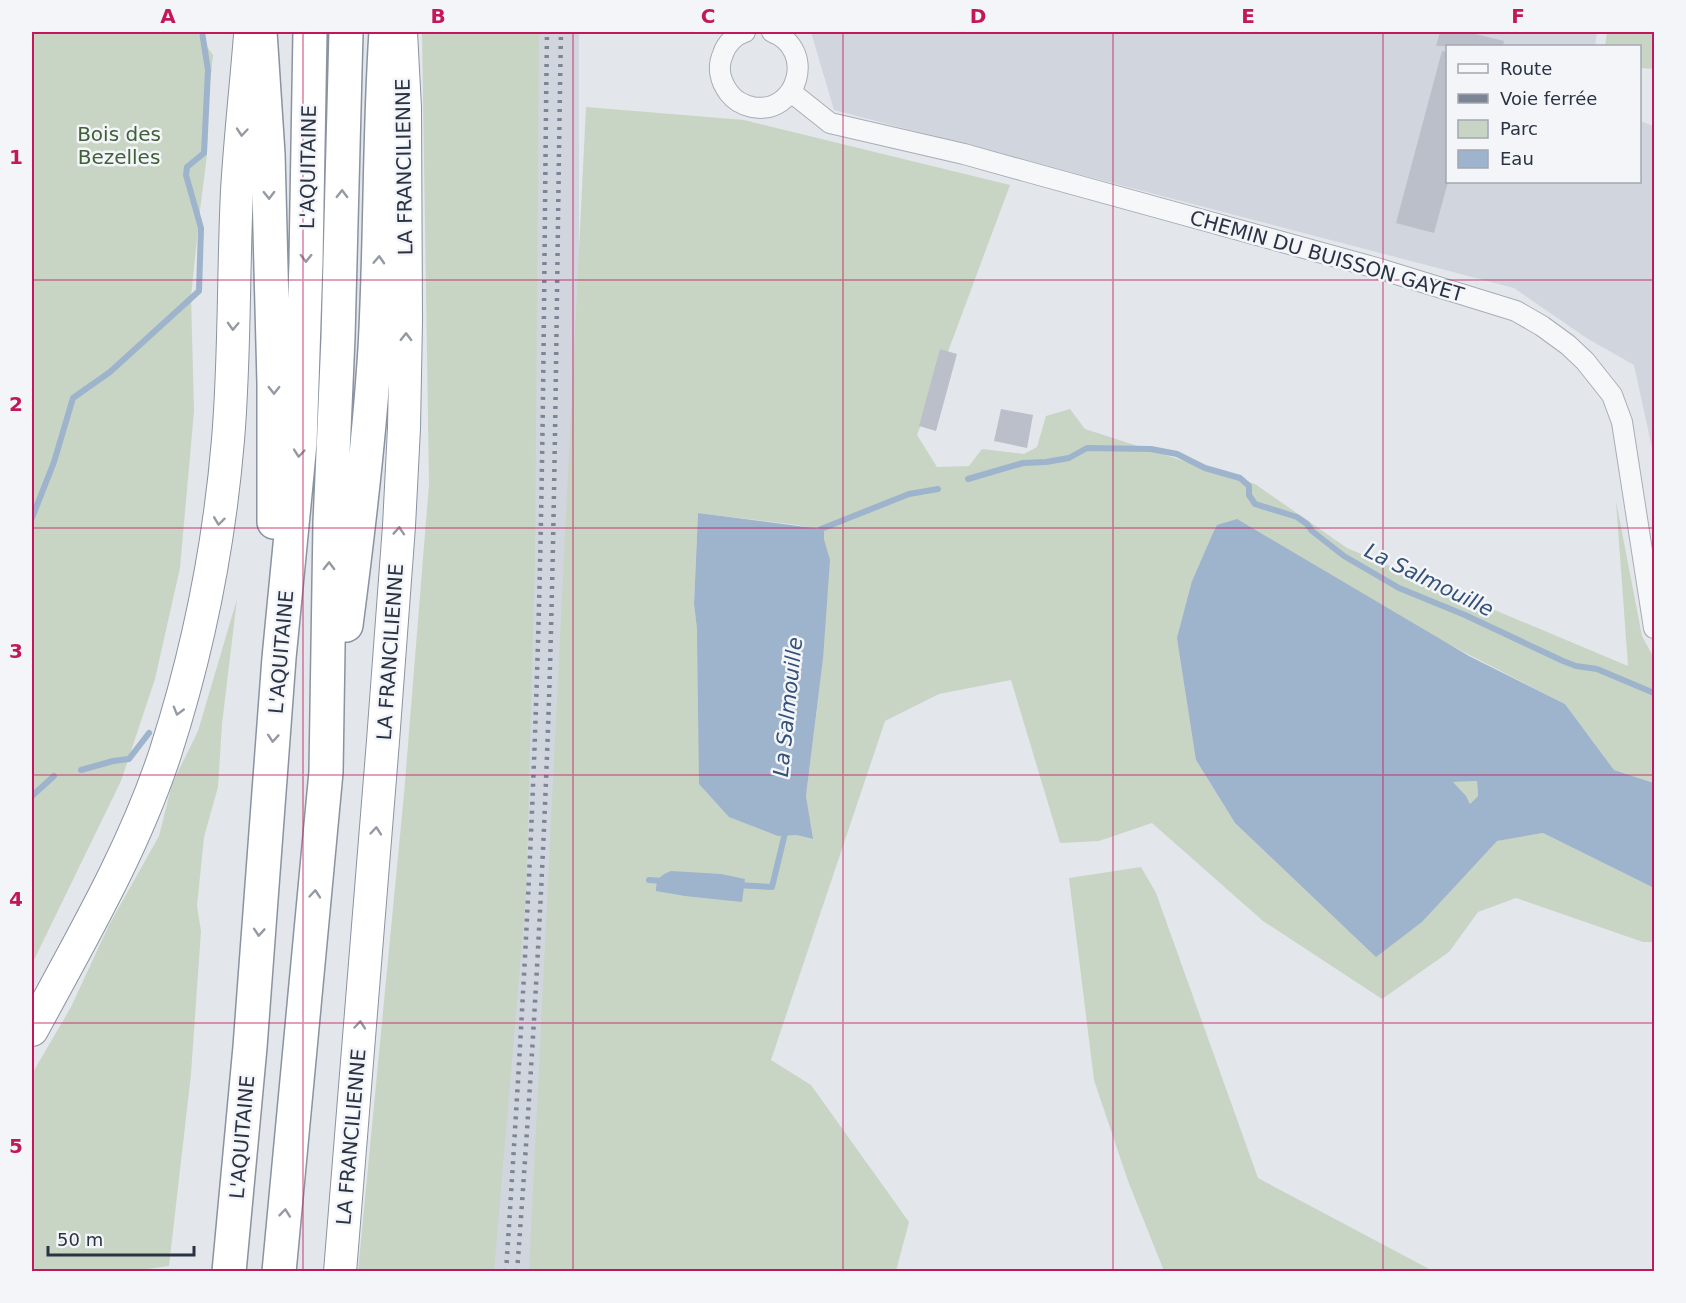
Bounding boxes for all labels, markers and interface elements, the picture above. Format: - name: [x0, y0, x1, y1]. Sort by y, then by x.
- text: A: [160, 4, 176, 28]
- text: B: [430, 4, 446, 28]
- text: C: [701, 4, 715, 28]
- text: D: [970, 4, 986, 28]
- text: E: [1241, 4, 1255, 28]
- text: F: [1511, 4, 1525, 28]
- legend: [1446, 45, 1641, 183]
- text: Route: [1500, 58, 1552, 79]
- street label: LA FRANCILIENNE: [390, 78, 418, 256]
- text: Voie ferrée: [1500, 88, 1597, 109]
- street label: L'AQUITAINE: [295, 105, 321, 229]
- text: Parc: [1500, 118, 1538, 139]
- park label: Bois des Bezelles: [77, 122, 161, 169]
- one-way arrow: [236, 127, 249, 136]
- text: 1: [9, 145, 23, 169]
- text: Eau: [1500, 148, 1534, 169]
- one-way arrow: [263, 190, 275, 199]
- one-way arrow: [335, 190, 348, 199]
- street label: CHEMIN DU BUISSON GAYET: [1187, 205, 1468, 307]
- one-way arrow: [300, 253, 312, 262]
- one-way arrow: [373, 256, 385, 265]
- one-way arrow: [227, 322, 240, 331]
- one-way arrow: [400, 332, 412, 341]
- one-way arrow: [267, 385, 280, 394]
- text: 2: [9, 392, 23, 416]
- one-way arrow: [293, 448, 306, 457]
- one-way arrow: [214, 516, 226, 525]
- one-way arrow: [392, 527, 405, 536]
- water label: La Salmouille: [1361, 538, 1497, 622]
- one-way arrow: [323, 562, 335, 571]
- street label: LA FRANCILIENNE: [372, 563, 408, 741]
- street label: L'AQUITAINE: [264, 589, 298, 715]
- water label: La Salmouille: [769, 636, 807, 778]
- text: 3: [9, 639, 23, 663]
- one-way arrow: [173, 705, 185, 716]
- one-way arrow: [267, 733, 280, 742]
- one-way arrow: [369, 826, 382, 835]
- text: 4: [9, 887, 23, 911]
- one-way arrow: [308, 889, 321, 898]
- one-way arrow: [253, 928, 266, 937]
- one-way arrow: [353, 1020, 366, 1029]
- street label: LA FRANCILIENNE: [331, 1048, 371, 1226]
- street label: L'AQUITAINE: [225, 1074, 259, 1200]
- text: 5: [9, 1134, 23, 1158]
- one-way arrow: [278, 1209, 291, 1218]
- scale bar: [48, 1219, 194, 1257]
- text: 50 m: [57, 1229, 103, 1250]

